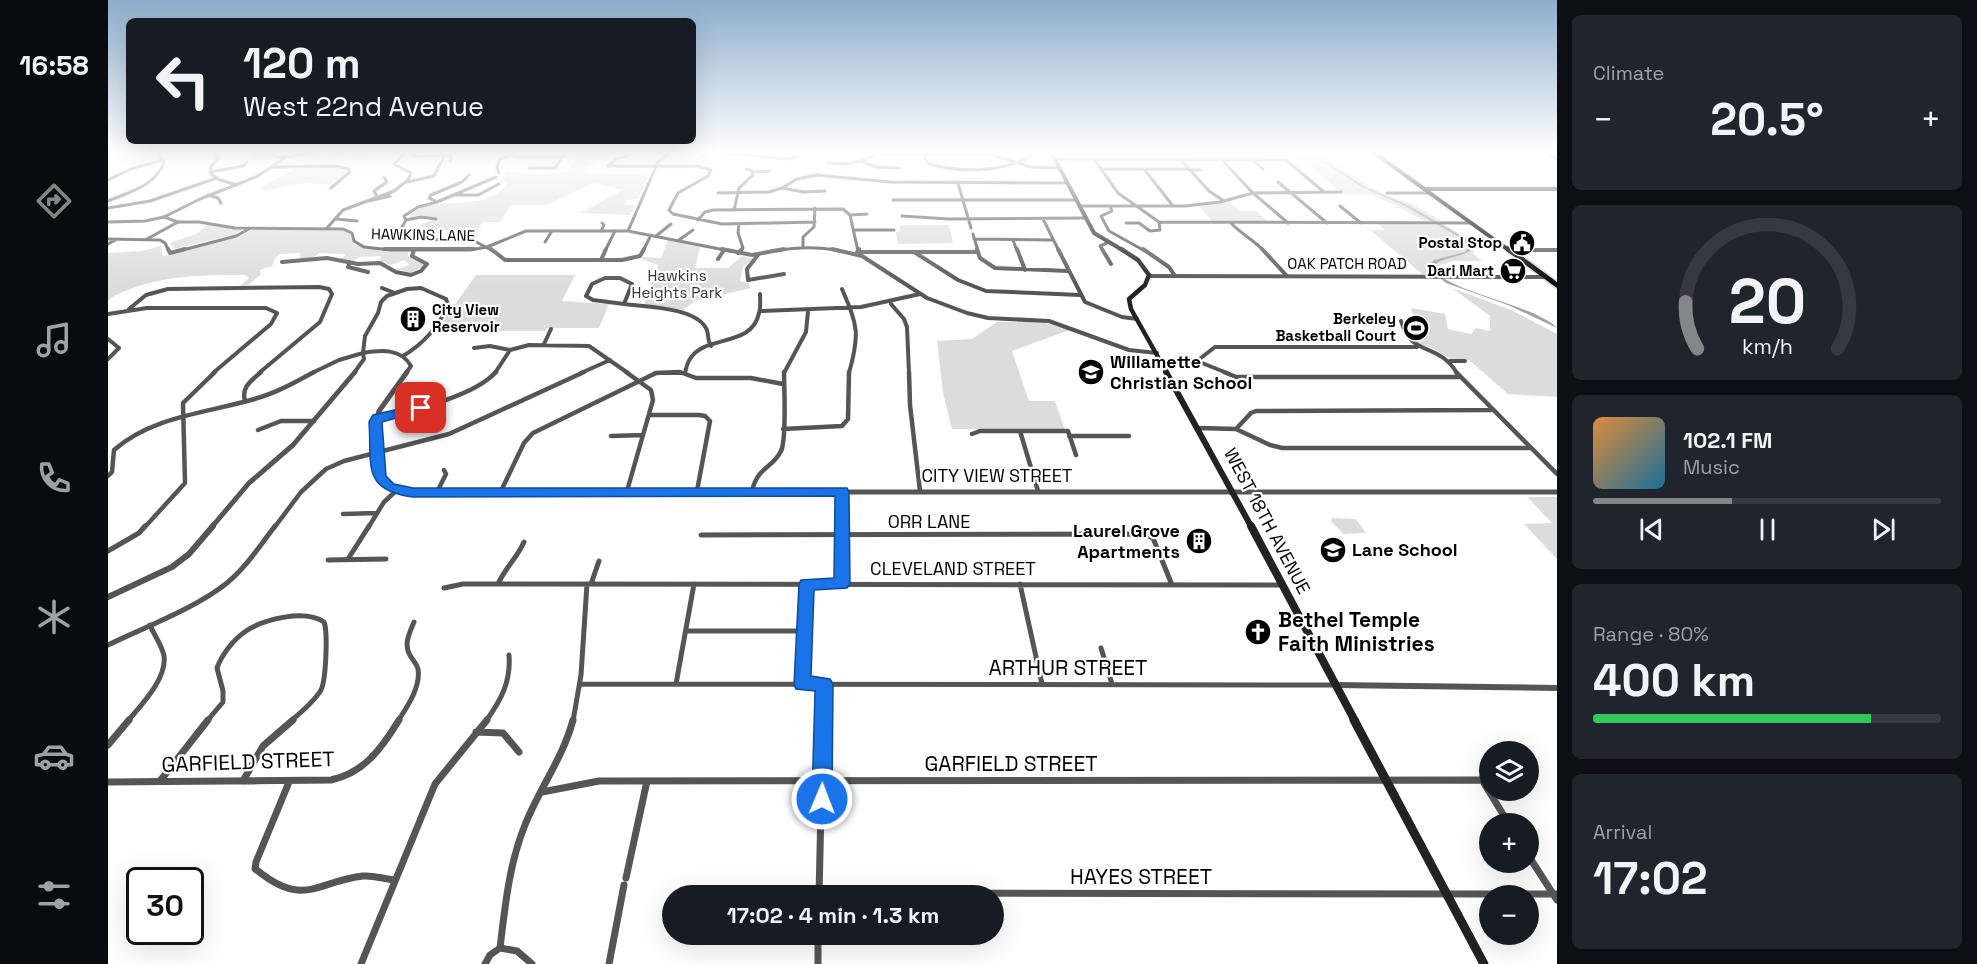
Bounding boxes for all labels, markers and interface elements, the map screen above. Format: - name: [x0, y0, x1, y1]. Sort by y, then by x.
- text: 120 m: [243, 37, 361, 90]
- icon: left: [144, 42, 222, 120]
- text: 16:58: [19, 48, 89, 83]
- text: Climate: [1593, 60, 1664, 86]
- text: West 22nd Avenue: [243, 89, 484, 124]
- text: 20.5°: [1710, 91, 1824, 148]
- text: −: [1593, 99, 1613, 141]
- text: +: [1921, 99, 1941, 141]
- icon: directions: [33, 180, 75, 222]
- street label: HAWKINS LANE: [371, 224, 475, 245]
- public building icon: Postal Stop: [1507, 228, 1537, 258]
- place label: Postal Stop: [1419, 233, 1502, 252]
- street label: OAK PATCH ROAD: [1287, 254, 1407, 273]
- supermarket icon: Dari Mart: [1498, 256, 1528, 286]
- place label: Dari Mart: [1427, 261, 1494, 280]
- text: 20: [1728, 262, 1806, 341]
- park label: Hawkins Heights Park: [632, 266, 722, 302]
- place label: City View Reservoir: [432, 300, 500, 336]
- building icon: City View Reservoir: [398, 304, 428, 334]
- place label: Berkeley Basketball Court: [1275, 309, 1396, 345]
- sports icon: Berkeley Basketball Court: [1401, 313, 1431, 343]
- icon: music: [33, 319, 75, 361]
- text: km/h: [1741, 334, 1793, 361]
- place label: Willamette Christian School: [1110, 350, 1252, 394]
- school or university icon: Willamette Christian School: [1076, 357, 1106, 387]
- pin: [395, 382, 446, 433]
- icon: arrive: [404, 391, 437, 424]
- text: 102.1 FM: [1683, 426, 1772, 454]
- street label: WEST 18TH AVENUE: [1219, 444, 1316, 598]
- text: Music: [1683, 454, 1740, 480]
- icon: phone: [33, 457, 75, 499]
- street label: CITY VIEW STREET: [922, 464, 1073, 487]
- street label: ORR LANE: [888, 510, 970, 533]
- icon: previous: [1635, 513, 1668, 546]
- icon: pause: [1751, 513, 1784, 546]
- icon: next: [1867, 513, 1900, 546]
- place label: Laurel Grove Apartments: [1073, 519, 1180, 563]
- building icon: Laurel Grove Apartments: [1184, 526, 1214, 556]
- school or university icon: Lane School: [1318, 535, 1348, 565]
- place label: Lane School: [1352, 538, 1458, 561]
- street label: CLEVELAND STREET: [870, 557, 1036, 580]
- icon: climate: [33, 596, 75, 638]
- place label: Bethel Temple Faith Ministries: [1278, 606, 1435, 657]
- church icon: Bethel Temple Faith Ministries: [1243, 617, 1273, 647]
- text: Range · 80%: [1593, 621, 1709, 647]
- text: 400 km: [1593, 652, 1755, 709]
- street label: ARTHUR STREET: [989, 654, 1147, 681]
- icon: car: [33, 735, 75, 777]
- map controls: [1479, 741, 1539, 945]
- button: layers: [1479, 741, 1539, 801]
- street label: GARFIELD STREET: [161, 745, 335, 778]
- street label: GARFIELD STREET: [924, 750, 1098, 777]
- position arrow: [790, 767, 854, 831]
- button: +: [1479, 813, 1539, 873]
- text: Arrival: [1593, 819, 1652, 845]
- text: 17:02: [1593, 850, 1708, 907]
- street label: HAYES STREET: [1070, 863, 1212, 890]
- speed limit sign: 30: [126, 867, 204, 945]
- icon: filters: [33, 874, 75, 916]
- button: −: [1479, 885, 1539, 945]
- text: 17:02 · 4 min · 1.3 km: [727, 901, 939, 929]

